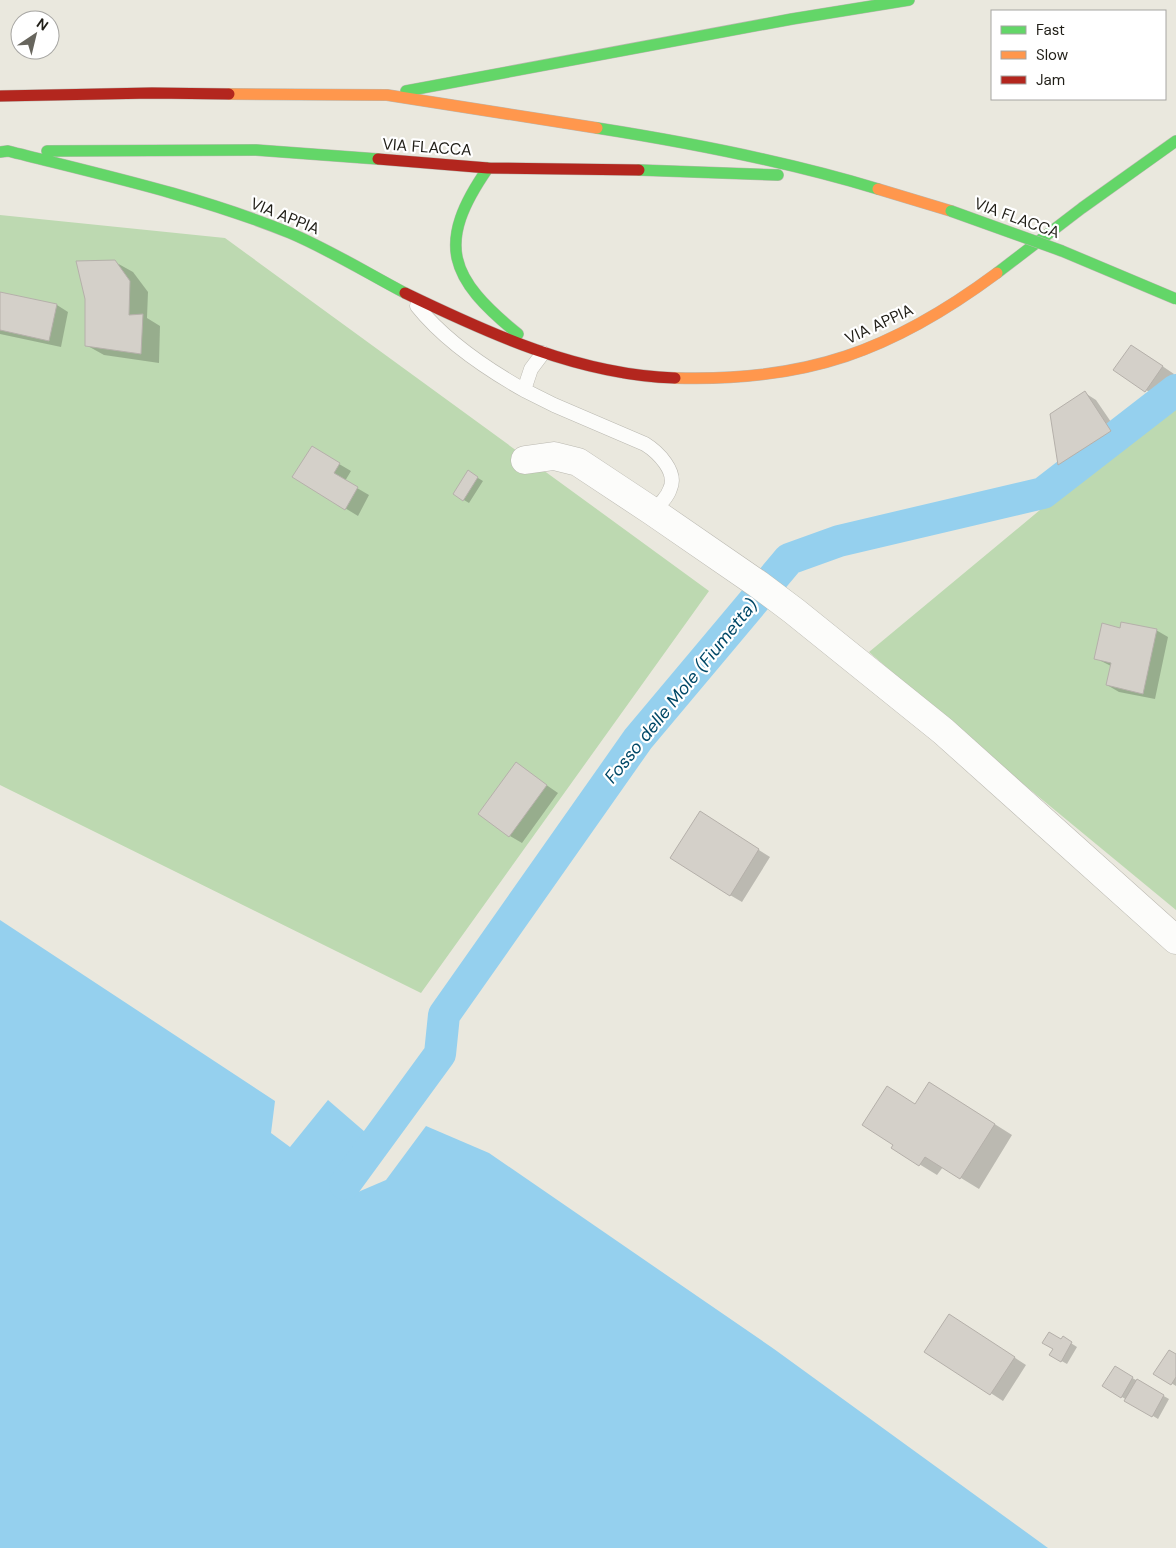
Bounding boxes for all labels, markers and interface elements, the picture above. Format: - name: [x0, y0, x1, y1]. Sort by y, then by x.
- north arrow: [10, 10, 60, 60]
- legend: [991, 10, 1166, 100]
- text: N: [33, 14, 52, 35]
- text: Fast: [1036, 20, 1065, 40]
- text: Slow: [1036, 45, 1069, 65]
- text: Jam: [1036, 70, 1065, 90]
- street label: VIA FLACCA: [382, 133, 473, 161]
- street label: VIA APPIA: [247, 193, 323, 240]
- street label: VIA FLACCA: [971, 193, 1063, 243]
- street label: VIA APPIA: [842, 299, 917, 349]
- water label: Fosso delle Mole (Fiumetta): [599, 593, 763, 788]

